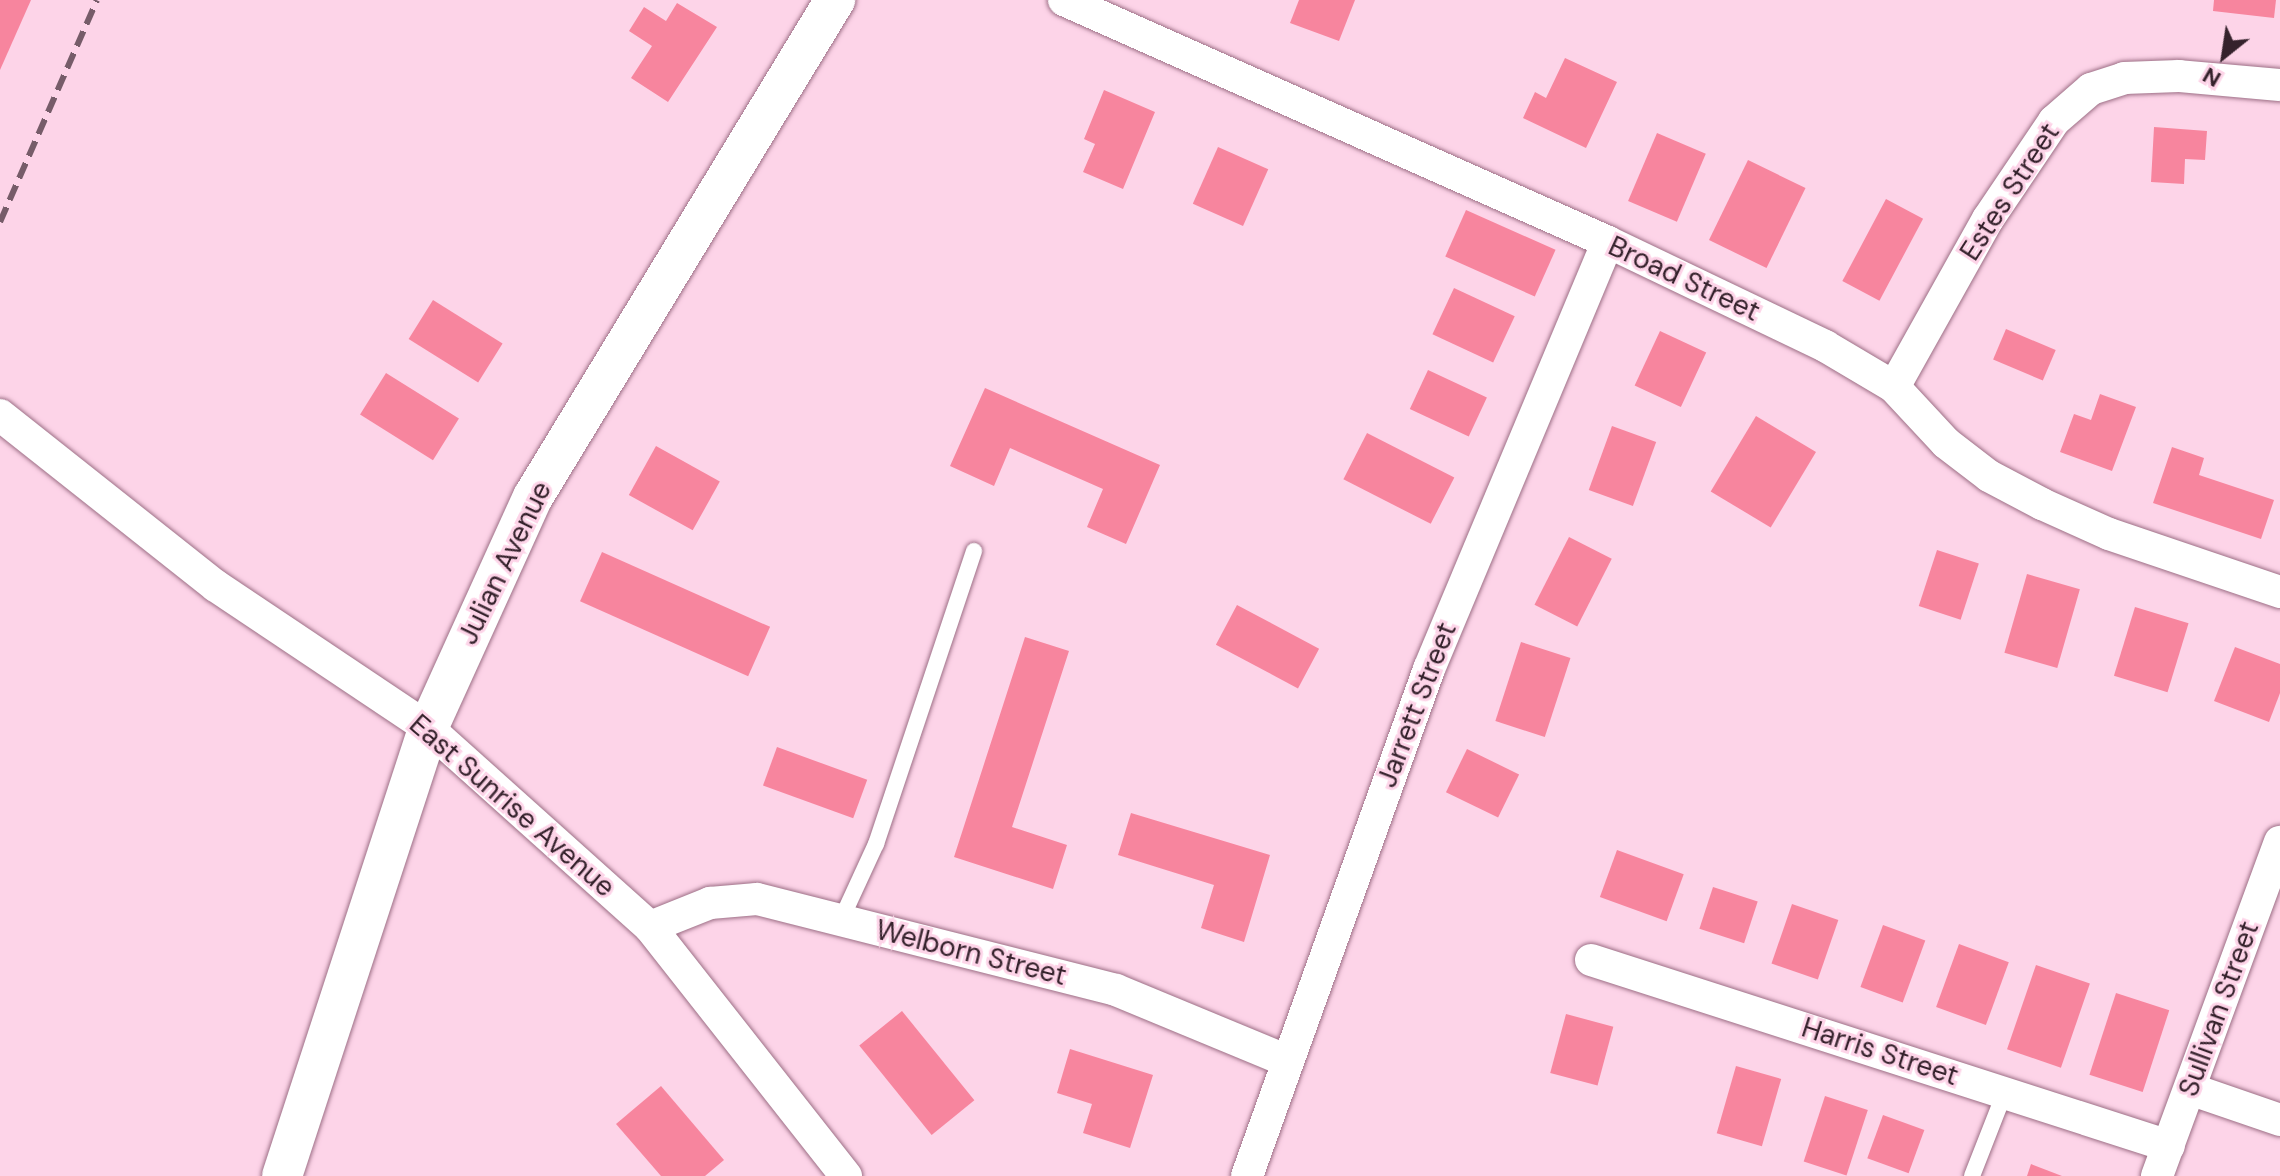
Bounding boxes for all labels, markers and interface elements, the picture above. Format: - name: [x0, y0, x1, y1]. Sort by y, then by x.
- north arrow: [2184, 16, 2264, 96]
- text: N: [2198, 61, 2226, 94]
- street label: Estes Street: [1953, 117, 2067, 267]
- street label: Broad Street: [1603, 229, 1765, 329]
- street label: Julian Avenue: [451, 476, 559, 650]
- street label: Jarrett Street: [1370, 618, 1464, 792]
- street label: East Sunrise Avenue: [403, 708, 621, 904]
- street label: Welborn Street: [872, 913, 1070, 993]
- street label: Sullivan Street: [2172, 917, 2266, 1101]
- street label: Harris Street: [1797, 1011, 1963, 1093]

